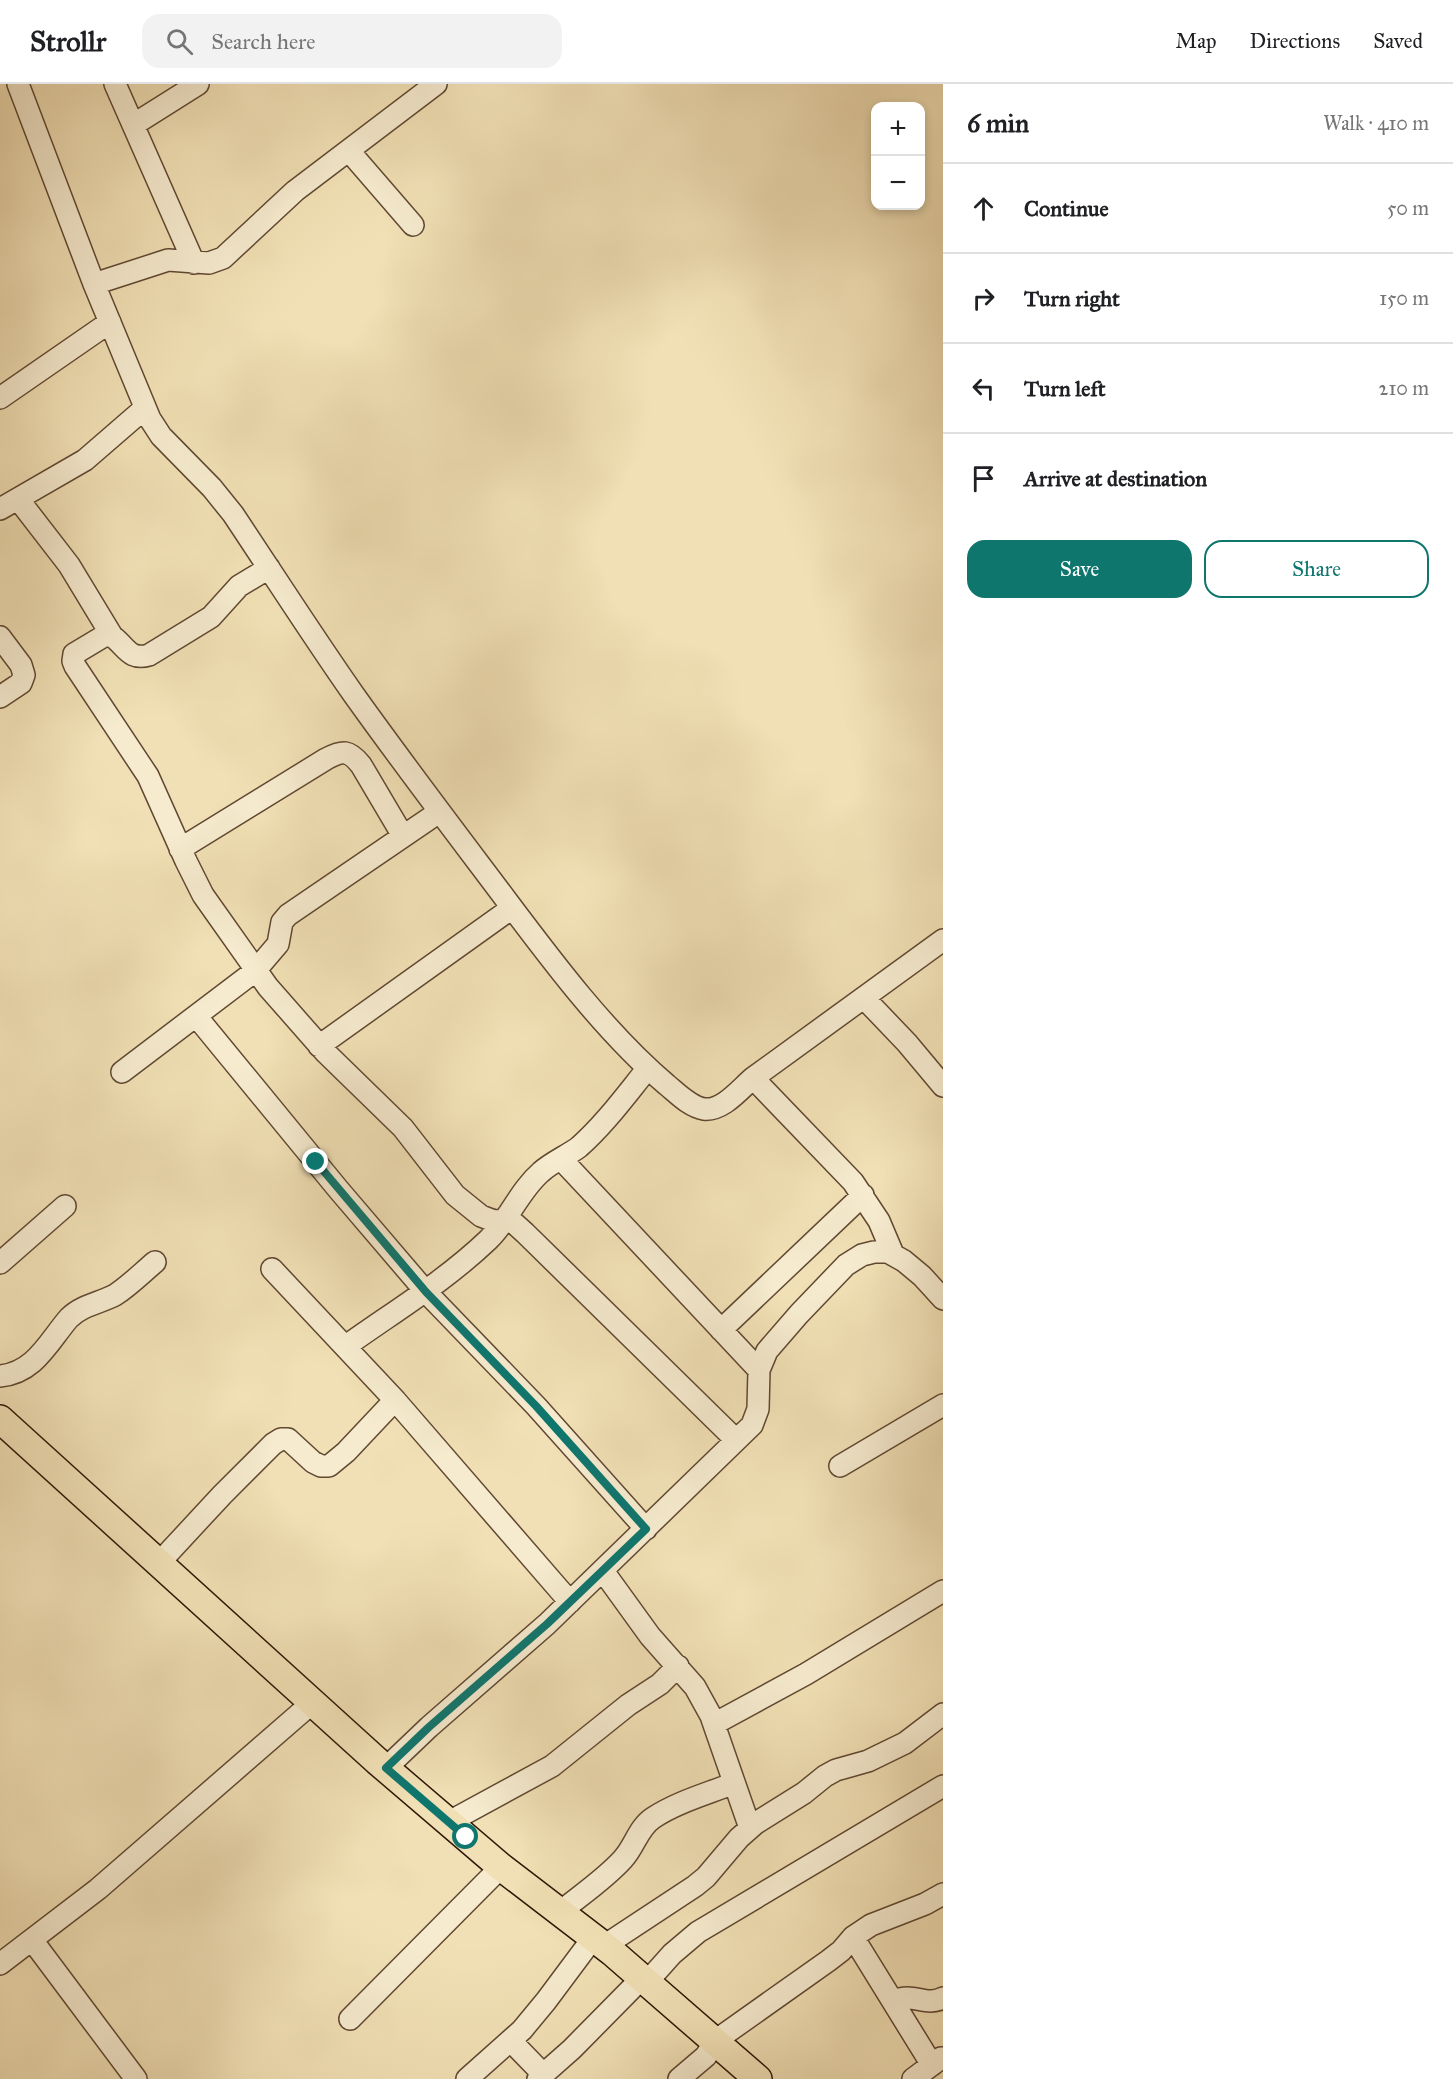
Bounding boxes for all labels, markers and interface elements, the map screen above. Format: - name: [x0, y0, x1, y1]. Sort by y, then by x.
- search box: [142, 14, 562, 68]
- text: Strollr: [30, 24, 106, 59]
- icon: search: [163, 25, 196, 58]
- text: Search here: [211, 28, 315, 55]
- text: Map: [1176, 28, 1217, 54]
- text: Directions: [1250, 28, 1340, 54]
- text: Saved: [1373, 28, 1423, 54]
- map controls: [871, 102, 925, 210]
- button: +: [871, 102, 925, 156]
- text: 6 min: [967, 107, 1029, 139]
- text: Walk · 410 m: [1323, 111, 1429, 135]
- button: −: [871, 156, 925, 210]
- icon: ahead: [967, 192, 1000, 225]
- text: Continue: [1024, 195, 1109, 222]
- text: 50 m: [1387, 196, 1429, 220]
- icon: right: [967, 282, 1000, 315]
- text: Turn right: [1024, 285, 1120, 312]
- text: 150 m: [1379, 286, 1429, 310]
- icon: left: [967, 372, 1000, 405]
- text: Turn left: [1024, 375, 1106, 402]
- text: 210 m: [1379, 376, 1429, 400]
- icon: arrive: [967, 462, 1000, 495]
- text: Arrive at destination: [1024, 465, 1207, 492]
- button: Save: [967, 540, 1192, 598]
- button: Share: [1204, 540, 1429, 598]
- route end: [302, 1148, 328, 1174]
- route start: [452, 1823, 478, 1849]

